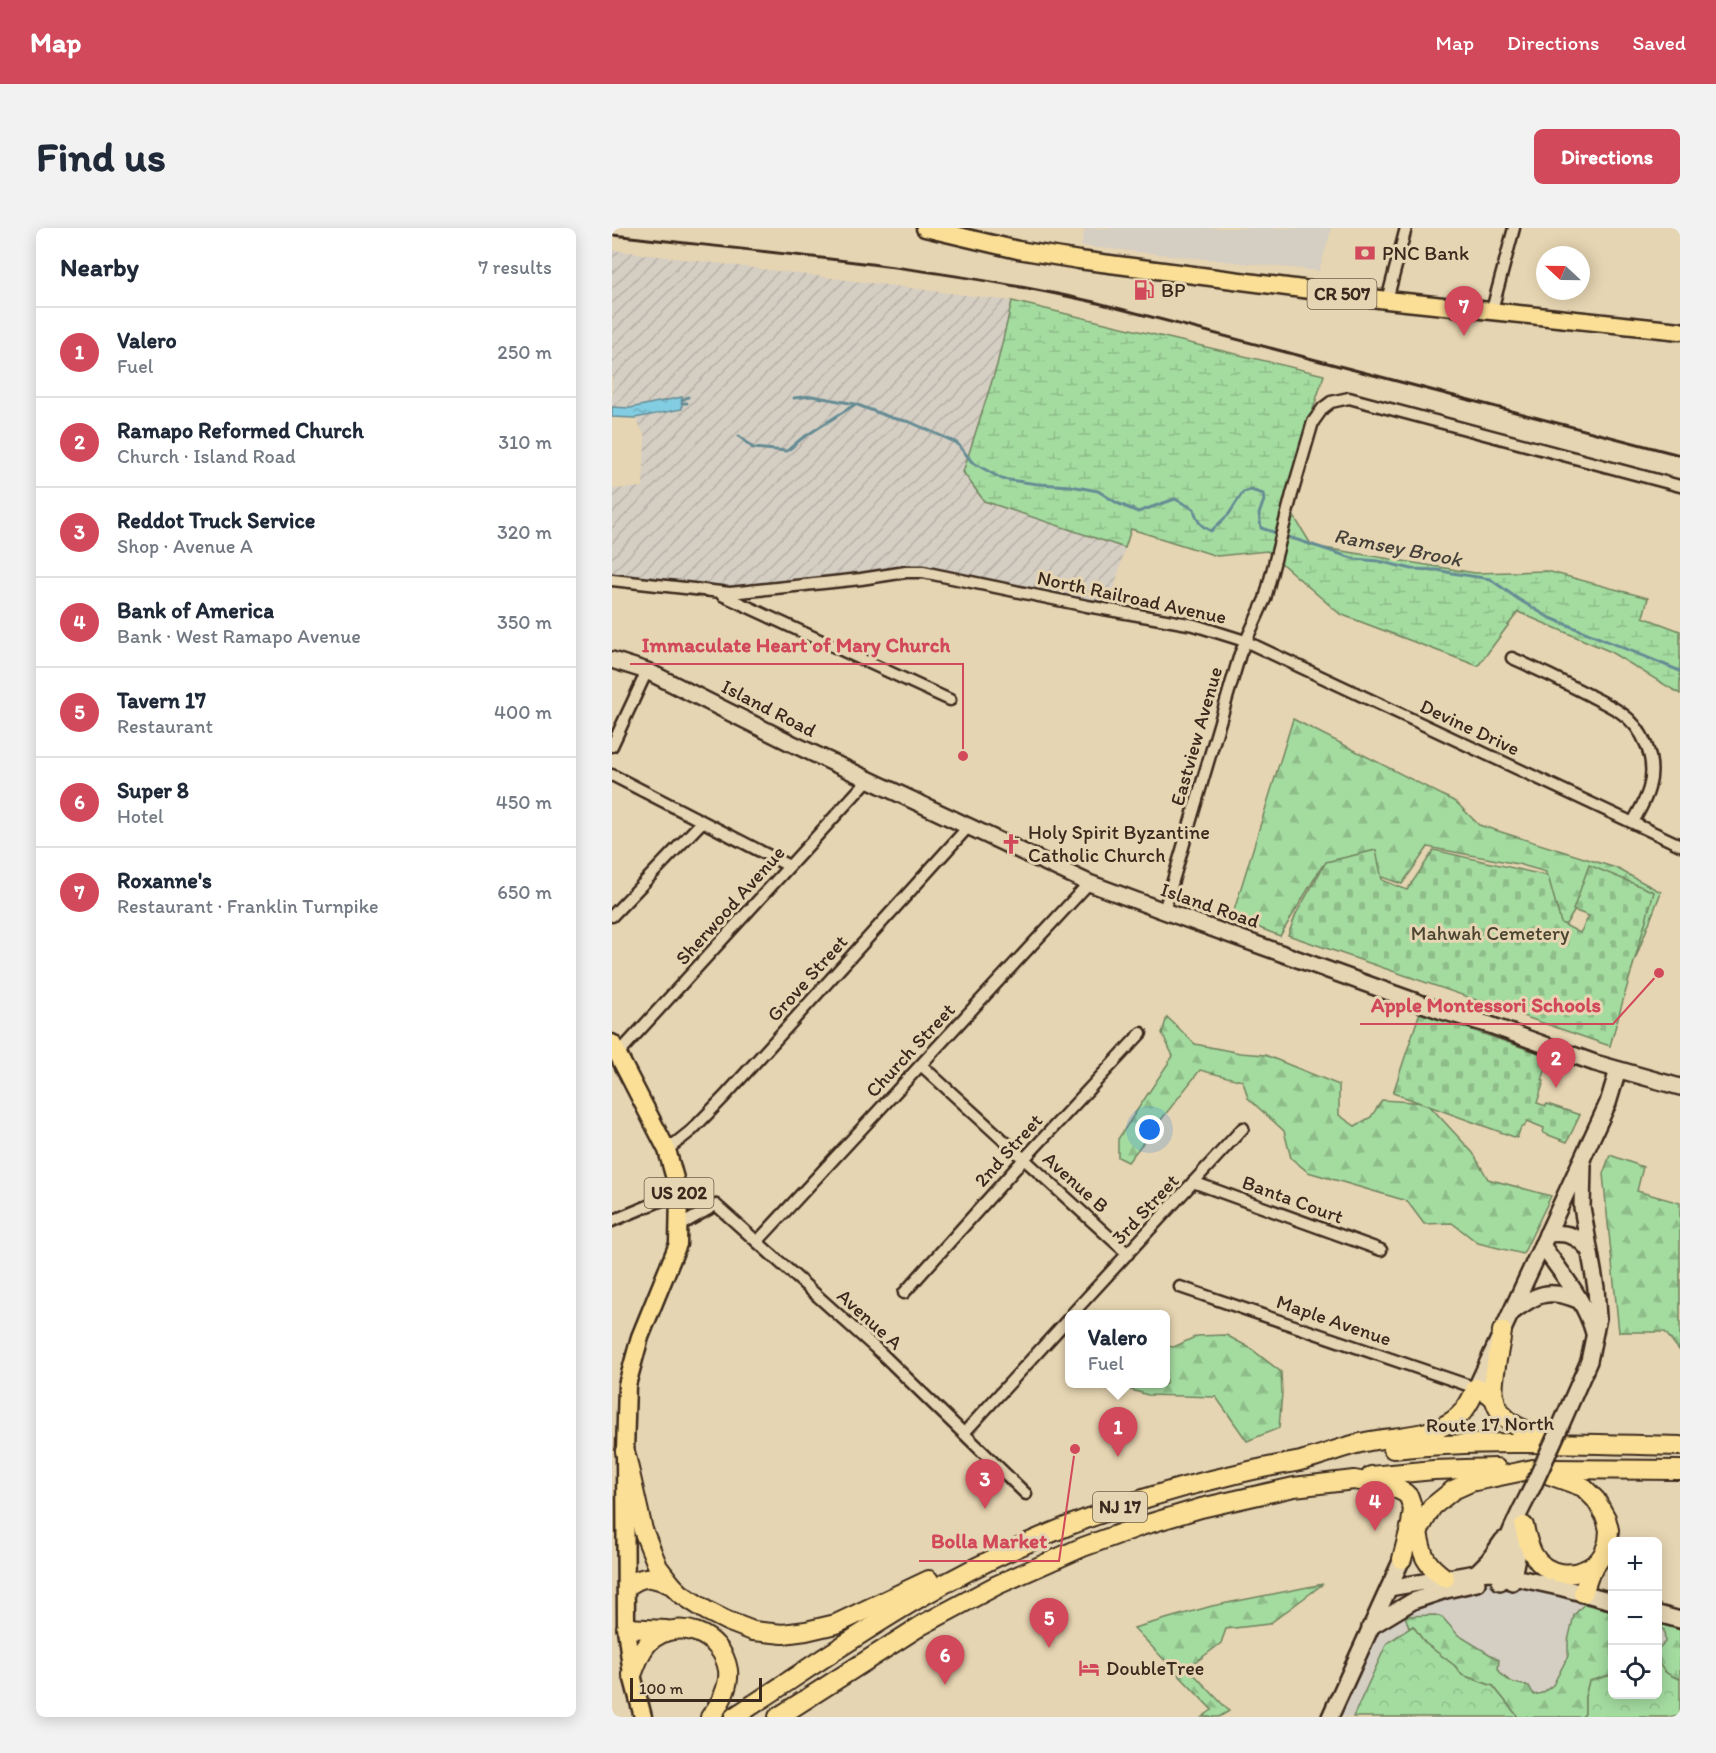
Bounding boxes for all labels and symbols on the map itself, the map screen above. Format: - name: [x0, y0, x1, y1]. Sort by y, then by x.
- bank icon: PNC Bank: [1353, 241, 1377, 265]
- place label: PNC Bank: [1382, 241, 1469, 265]
- north arrow: [1536, 246, 1590, 300]
- fuel station icon: BP: [1132, 278, 1156, 302]
- place label: BP: [1161, 278, 1185, 302]
- road number: CR 507: [1308, 279, 1376, 309]
- pin: 7: [1444, 286, 1484, 336]
- water label: Ramsey Brook: [1332, 522, 1465, 572]
- street label: North Railroad Avenue: [1035, 565, 1229, 629]
- callout: Immaculate Heart of Mary Church: [630, 625, 963, 664]
- text: Immaculate Heart of Mary Church: [642, 632, 950, 658]
- street label: Eastview Avenue: [1165, 664, 1227, 808]
- street label: Island Road: [718, 674, 820, 742]
- street label: Devine Drive: [1416, 694, 1524, 760]
- place label: Holy Spirit Byzantine Catholic Church: [1028, 820, 1210, 867]
- church icon: Holy Spirit Byzantine Catholic Church: [999, 832, 1023, 856]
- street label: Sherwood Avenue: [670, 840, 790, 970]
- street label: Island Road: [1158, 877, 1263, 933]
- park label: Mahwah Cemetery: [1411, 921, 1570, 945]
- street label: Grove Street: [762, 929, 853, 1026]
- callout: Apple Montessori Schools: [1360, 985, 1613, 1024]
- text: Apple Montessori Schools: [1370, 992, 1601, 1018]
- street label: Church Street: [860, 998, 960, 1102]
- pin: 2: [1536, 1038, 1576, 1088]
- street label: 2nd Street: [969, 1108, 1047, 1192]
- your location: [1135, 1115, 1164, 1144]
- street label: Avenue B: [1038, 1146, 1114, 1218]
- street label: 3rd Street: [1106, 1169, 1184, 1249]
- street label: Banta Court: [1239, 1170, 1347, 1228]
- road number: US 202: [644, 1178, 713, 1208]
- street label: Avenue A: [832, 1283, 908, 1355]
- street label: Maple Avenue: [1273, 1289, 1395, 1351]
- pin: 1: [1098, 1408, 1138, 1457]
- street label: Route 17 North: [1426, 1411, 1555, 1437]
- pin: 3: [966, 1460, 1004, 1509]
- pin: 4: [1356, 1482, 1395, 1531]
- road number: NJ 17: [1093, 1492, 1147, 1522]
- callout: Bolla Market: [919, 1522, 1059, 1561]
- text: Bolla Market: [931, 1528, 1047, 1553]
- pin: 5: [1030, 1598, 1068, 1648]
- pin: 6: [926, 1636, 964, 1685]
- hotel icon: DoubleTree: [1077, 1656, 1101, 1680]
- place label: DoubleTree: [1106, 1656, 1204, 1680]
- scale bar: [630, 1675, 762, 1702]

